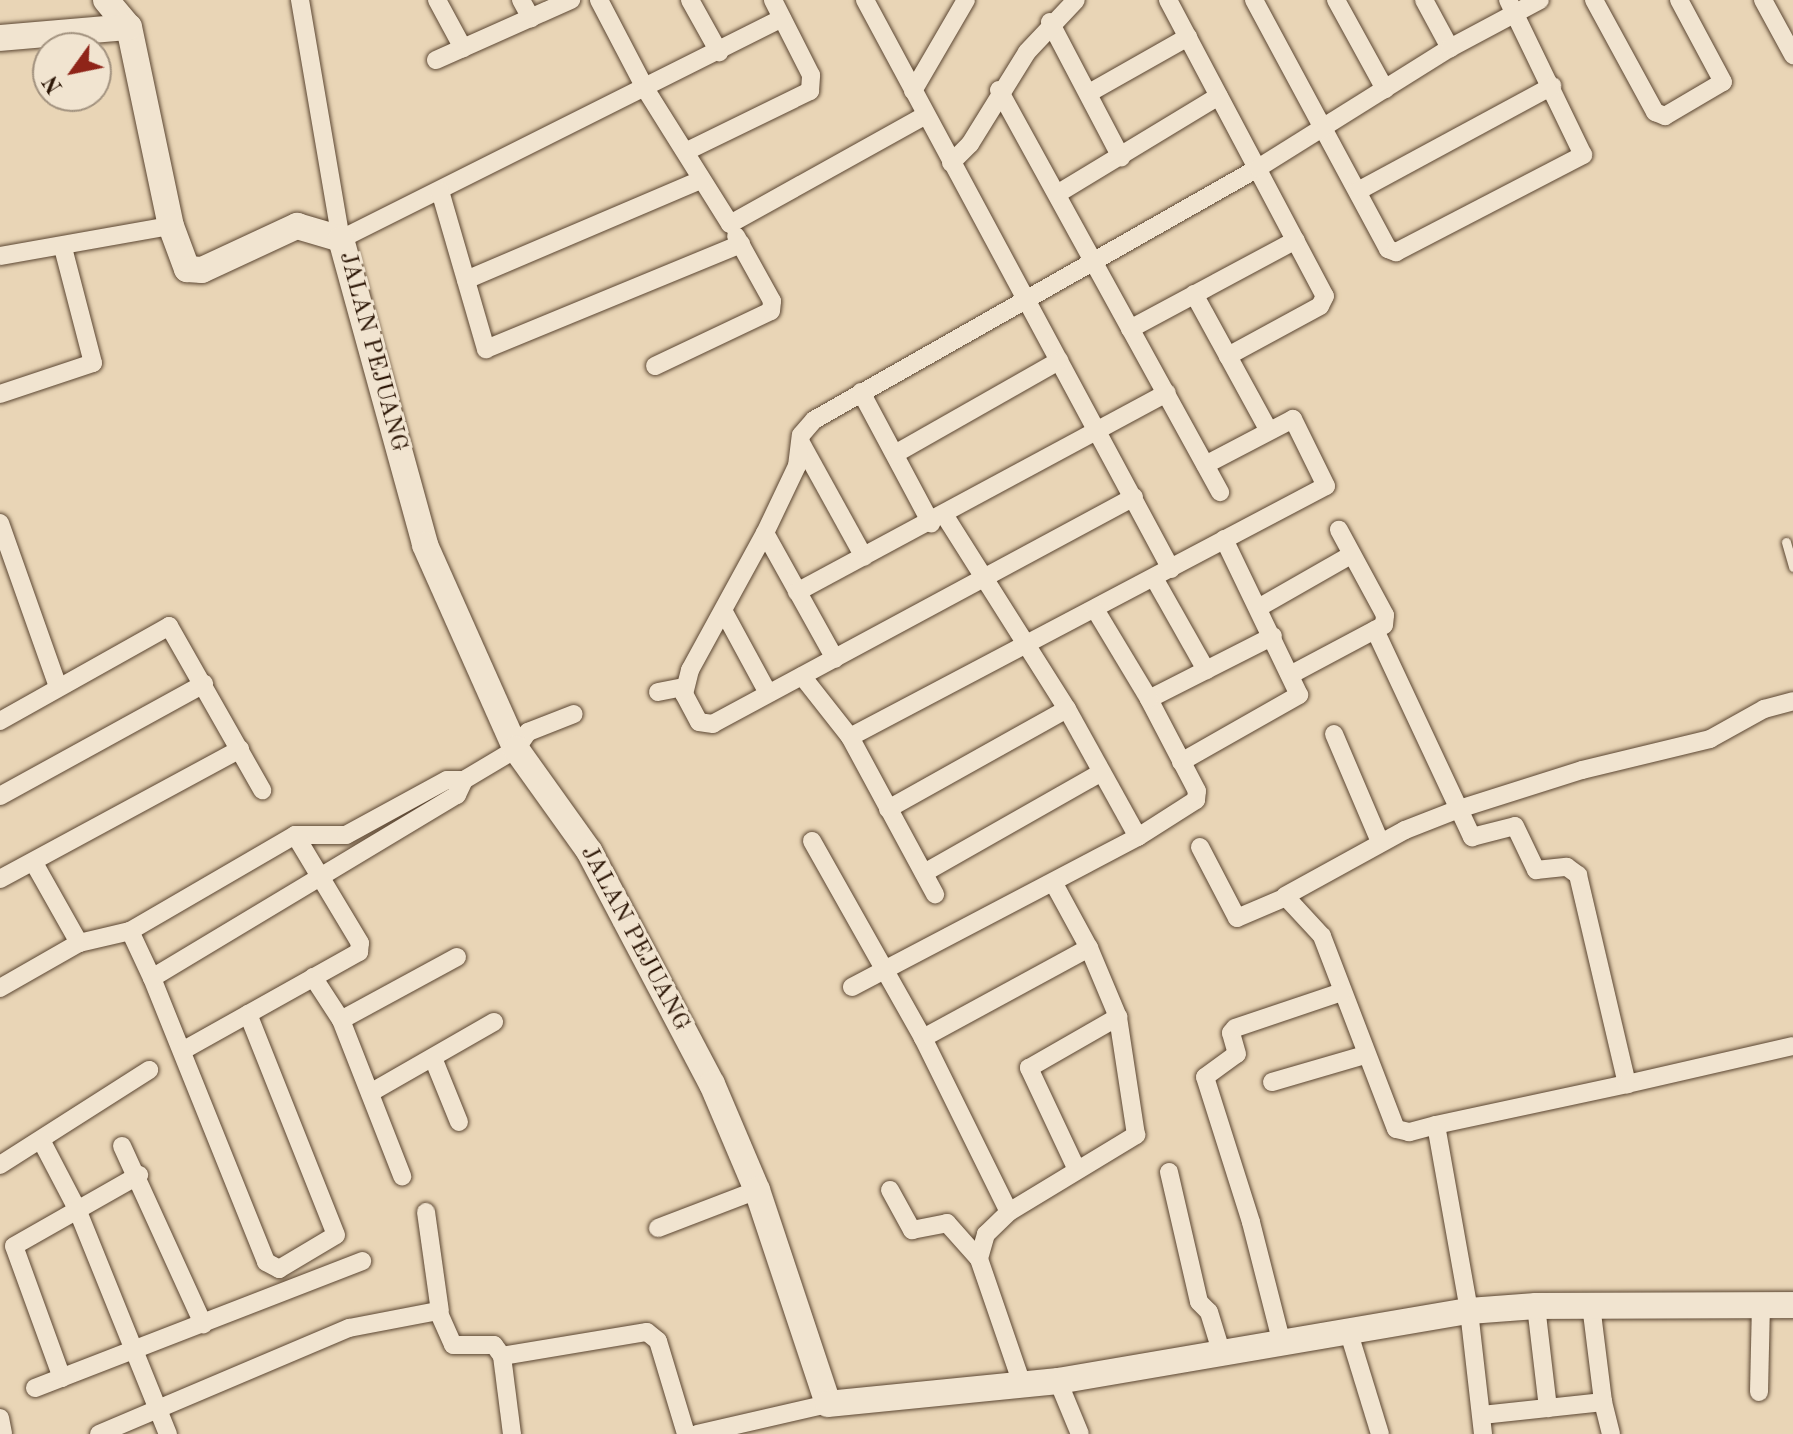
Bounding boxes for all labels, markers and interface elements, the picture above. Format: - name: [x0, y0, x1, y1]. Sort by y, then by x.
- north arrow: [32, 32, 112, 112]
- text: N: [40, 71, 67, 97]
- street label: JALAN PEJUANG: [331, 249, 413, 455]
- street label: JALAN PEJUANG: [573, 841, 695, 1037]

